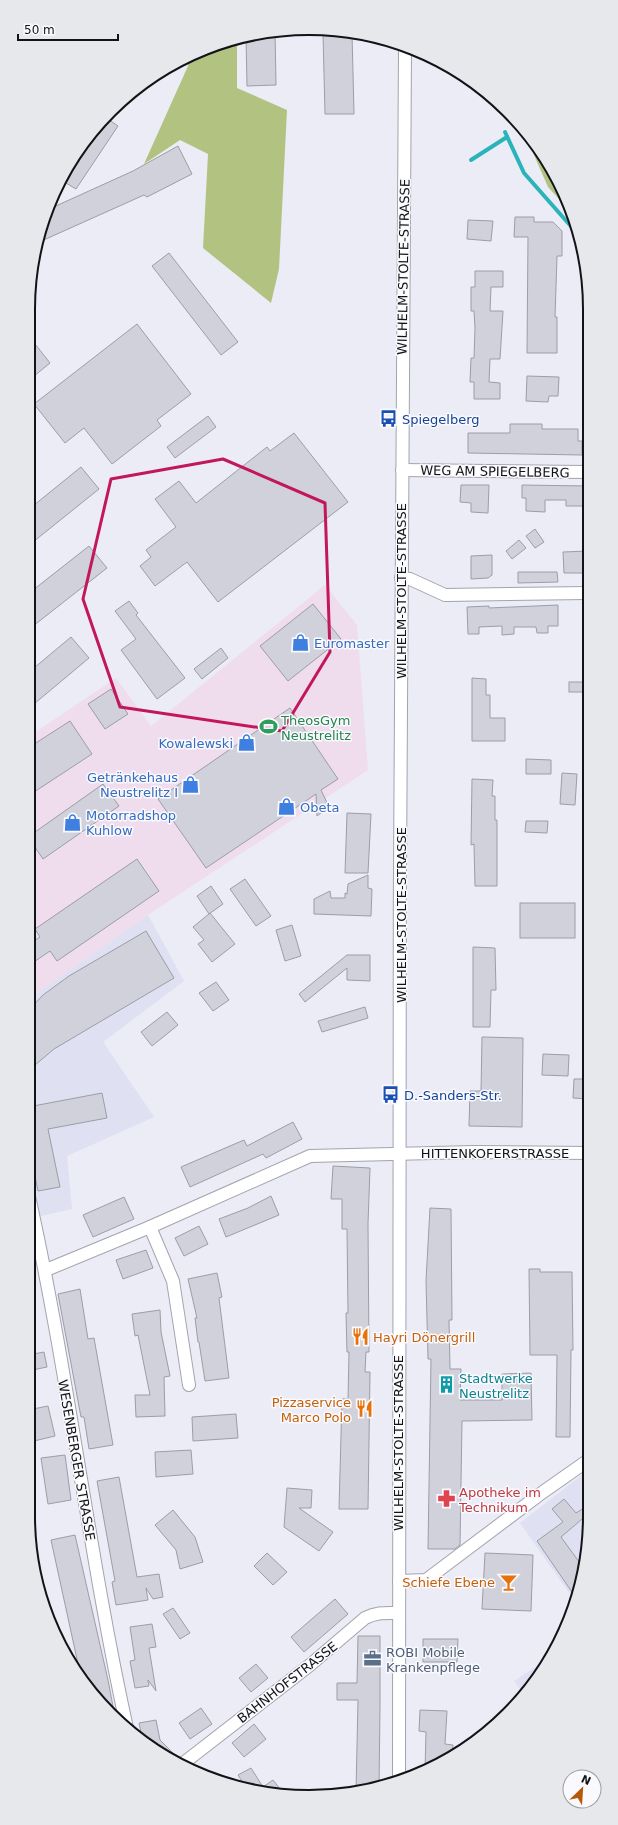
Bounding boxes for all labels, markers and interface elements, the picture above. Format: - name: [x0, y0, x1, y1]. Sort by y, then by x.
- scale bar: [18, 16, 118, 42]
- text: 50 m: [24, 23, 55, 37]
- street label: WILHELM-STOLTE-STRASSE: [394, 179, 413, 355]
- bus stop icon: Spiegelberg: [379, 409, 399, 429]
- place label: Spiegelberg: [402, 412, 480, 427]
- street label: WEG AM SPIEGELBERG: [420, 463, 570, 480]
- street label: WILHELM-STOLTE-STRASSE: [394, 503, 409, 679]
- shop icon: Euromaster: [291, 633, 311, 653]
- place label: Euromaster: [314, 636, 390, 651]
- place label: TheosGym Neustrelitz: [280, 713, 351, 743]
- sports icon: TheosGym Neustrelitz: [258, 717, 278, 737]
- shop icon: Kowalewski: [236, 733, 256, 753]
- place label: Kowalewski: [158, 736, 233, 751]
- place label: Getränkehaus Neustrelitz I: [87, 770, 178, 800]
- shop icon: Getränkehaus Neustrelitz I: [181, 774, 201, 794]
- shop icon: Obeta: [277, 797, 297, 817]
- place label: Obeta: [300, 800, 340, 815]
- place label: Motorradshop Kuhlow: [86, 808, 176, 838]
- shop icon: Motorradshop Kuhlow: [63, 812, 83, 832]
- street label: WILHELM-STOLTE-STRASSE: [394, 827, 409, 1003]
- bus stop icon: D.-Sanders-Str.: [381, 1085, 401, 1105]
- place label: D.-Sanders-Str.: [404, 1088, 502, 1103]
- street label: HITTENKOFERSTRASSE: [421, 1146, 569, 1161]
- restaurant icon: Hayri Dönergrill: [350, 1327, 370, 1347]
- place label: Hayri Dönergrill: [373, 1330, 475, 1345]
- street label: WILHELM-STOLTE-STRASSE: [391, 1355, 406, 1531]
- place label: Stadtwerke Neustrelitz: [459, 1371, 533, 1401]
- building icon: Stadtwerke Neustrelitz: [436, 1375, 456, 1395]
- street label: WESENBERGER STRASSE: [55, 1378, 98, 1542]
- place label: Pizzaservice Marco Polo: [272, 1395, 351, 1425]
- restaurant icon: Pizzaservice Marco Polo: [354, 1399, 374, 1419]
- place label: Apotheke im Technikum: [458, 1485, 541, 1515]
- pharmacy icon: Apotheke im Technikum: [436, 1489, 456, 1509]
- bar icon: Schiefe Ebene: [498, 1572, 518, 1592]
- place label: Schiefe Ebene: [402, 1575, 495, 1590]
- street label: BAHNHOFSTRASSE: [234, 1639, 340, 1726]
- place label: ROBI Mobile Krankenpflege: [386, 1645, 480, 1675]
- office icon: ROBI Mobile Krankenpflege: [363, 1649, 383, 1669]
- north arrow: [562, 1769, 602, 1809]
- text: N: [579, 1773, 593, 1788]

